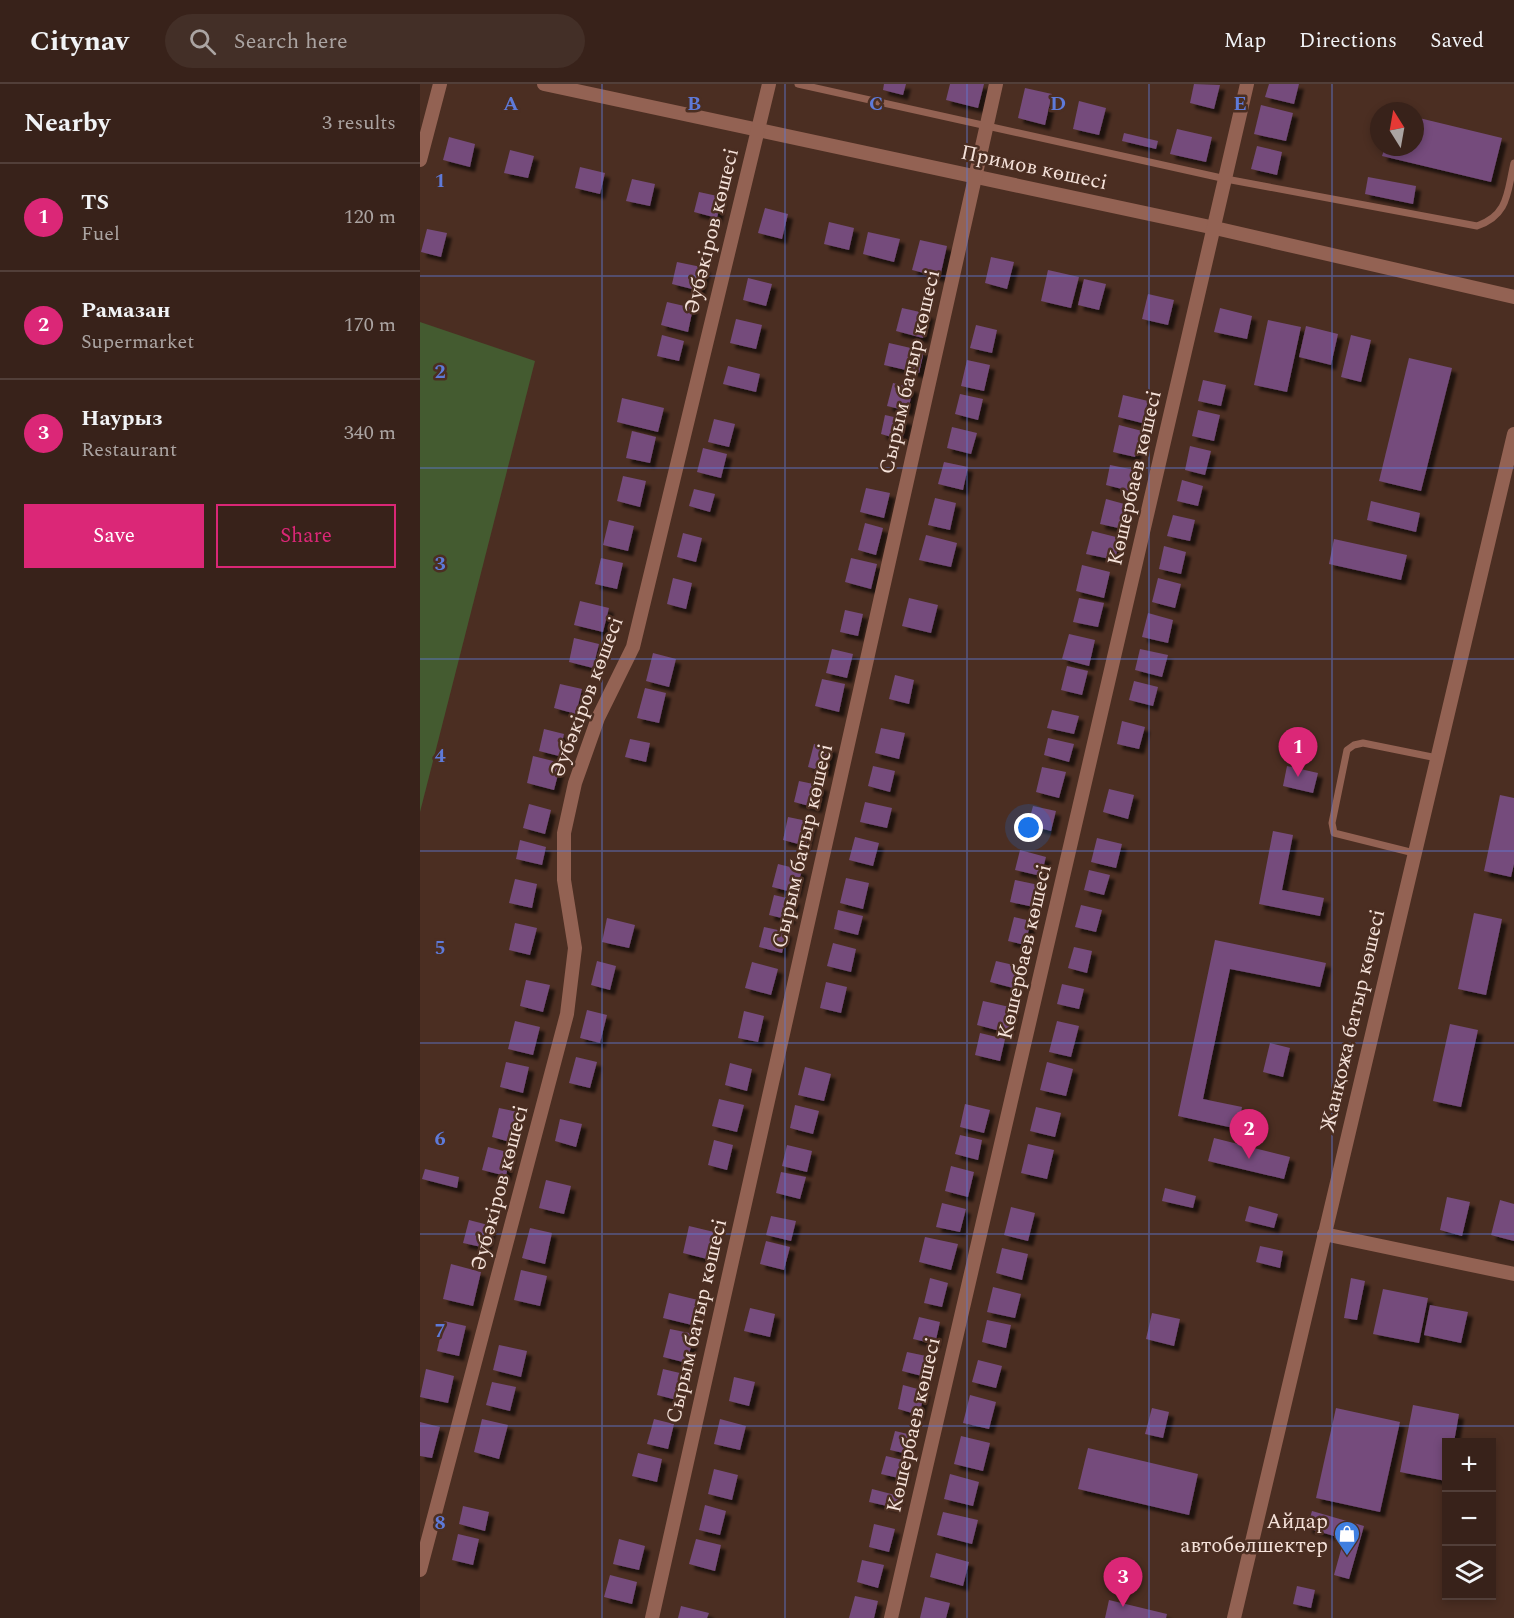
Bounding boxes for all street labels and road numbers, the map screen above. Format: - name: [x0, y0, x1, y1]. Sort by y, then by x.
- street label: Примов көшесі: [958, 137, 1110, 199]
- street label: Әубәкіров көшесі: [676, 145, 748, 317]
- street label: Сырым батыр көшесі: [871, 267, 949, 477]
- street label: Көшербаев көшесі: [1099, 387, 1171, 569]
- street label: Әубәкіров көшесі: [542, 612, 632, 782]
- street label: Сырым батыр көшесі: [764, 741, 842, 951]
- street label: Көшербаев көшесі: [989, 861, 1061, 1043]
- street label: Жанқожа батыр көшесі: [1312, 906, 1394, 1136]
- street label: Әубәкіров көшесі: [463, 1102, 537, 1274]
- street label: Сырым батыр көшесі: [658, 1216, 736, 1426]
- street label: Көшербаев көшесі: [878, 1334, 950, 1516]

